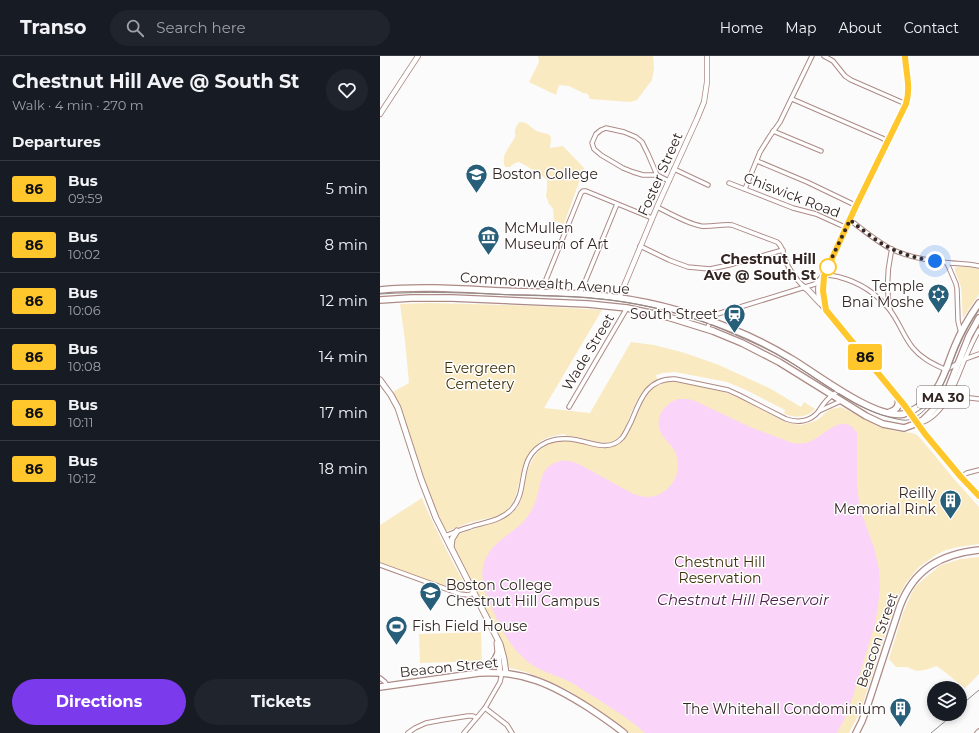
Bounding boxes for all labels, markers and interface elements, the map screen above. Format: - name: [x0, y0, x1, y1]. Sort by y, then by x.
- search box: [110, 10, 390, 46]
- text: Transo: [20, 16, 86, 39]
- icon: search: [124, 17, 146, 39]
- text: Search here: [156, 18, 246, 37]
- text: Home: [720, 19, 763, 37]
- text: Map: [785, 19, 816, 37]
- text: About: [838, 19, 882, 37]
- text: Contact: [904, 19, 959, 37]
- button: heart: [326, 69, 368, 111]
- text: Chestnut Hill Ave @ South St: [12, 70, 299, 93]
- text: Walk · 4 min · 270 m: [12, 97, 143, 113]
- street label: Foster Street: [634, 129, 687, 219]
- text: Departures: [12, 132, 101, 151]
- school or university icon: Boston College: [464, 161, 490, 194]
- place label: Boston College: [492, 165, 598, 183]
- street label: Chiswick Road: [741, 168, 843, 222]
- text: Bus: [68, 171, 98, 190]
- text: 5 min: [325, 179, 368, 198]
- text: 86: [25, 180, 43, 198]
- text: 09:59: [68, 190, 103, 206]
- place label: McMullen Museum of Art: [504, 219, 609, 253]
- museum icon: McMullen Museum of Art: [476, 223, 502, 256]
- text: Bus: [68, 227, 98, 246]
- text: 8 min: [324, 235, 368, 254]
- text: 86: [25, 236, 43, 254]
- text: 10:02: [68, 246, 100, 262]
- place label: Chestnut Hill Ave @ South St: [703, 250, 816, 284]
- your location: [925, 251, 945, 271]
- marker: Chestnut Hill Ave @ South St: [819, 258, 837, 276]
- street label: Commonwealth Avenue: [460, 268, 630, 298]
- place label: Temple Bnai Moshe: [841, 277, 924, 311]
- synagogue icon: Temple Bnai Moshe: [926, 281, 952, 314]
- text: Bus: [68, 283, 98, 302]
- text: 12 min: [320, 291, 368, 310]
- text: 86: [25, 292, 43, 310]
- station icon: South Street: [721, 301, 747, 334]
- text: 10:06: [68, 302, 101, 318]
- place label: South Street: [630, 305, 718, 323]
- street label: Wade Street: [558, 310, 618, 394]
- text: Bus: [68, 339, 98, 358]
- line badge: 86: [847, 344, 883, 370]
- text: 14 min: [319, 347, 368, 366]
- text: 86: [25, 348, 43, 366]
- text: 86: [856, 348, 874, 366]
- text: 10:08: [68, 358, 101, 374]
- park label: Evergreen Cemetery: [444, 359, 516, 393]
- road number: MA 30: [917, 386, 969, 408]
- text: Bus: [68, 395, 98, 414]
- text: 17 min: [320, 403, 368, 422]
- text: 86: [25, 404, 43, 422]
- text: 10:11: [68, 414, 93, 430]
- text: Bus: [68, 451, 98, 470]
- text: 18 min: [319, 459, 368, 478]
- text: 86: [25, 460, 43, 478]
- text: 10:12: [68, 470, 96, 486]
- place label: Reilly Memorial Rink: [834, 484, 937, 518]
- building icon: Reilly Memorial Rink: [938, 488, 964, 521]
- park label: Chestnut Hill Reservation: [674, 553, 766, 587]
- place label: Boston College Chestnut Hill Campus: [446, 576, 600, 610]
- school or university icon: Boston College Chestnut Hill Campus: [417, 580, 443, 613]
- water label: Chestnut Hill Reservoir: [657, 590, 830, 609]
- street label: Beacon Street: [852, 590, 902, 690]
- sports icon: Fish Field House: [384, 613, 410, 646]
- place label: Fish Field House: [412, 617, 527, 635]
- street label: Beacon Street: [399, 653, 500, 681]
- button: Directions: [12, 679, 186, 725]
- button: Tickets: [194, 679, 368, 725]
- map controls: [927, 681, 967, 721]
- button: layers: [927, 681, 967, 721]
- building icon: The Whitehall Condominium: [888, 696, 914, 729]
- place label: The Whitehall Condominium: [683, 700, 886, 718]

